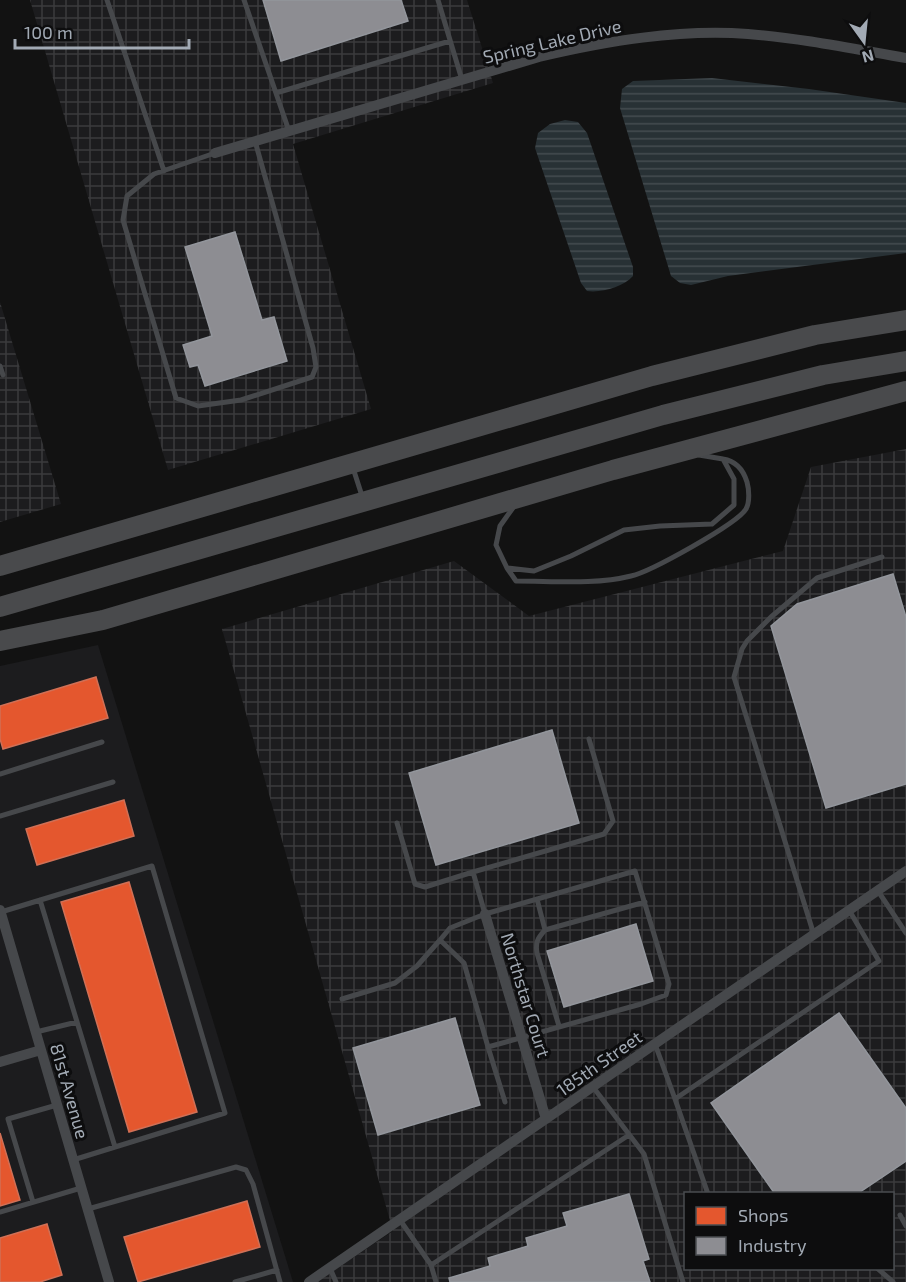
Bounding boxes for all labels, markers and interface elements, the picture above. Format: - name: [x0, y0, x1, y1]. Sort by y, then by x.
- scale bar: [15, 12, 189, 50]
- north arrow: [834, 12, 894, 72]
- street label: Spring Lake Drive: [481, 14, 623, 68]
- text: 100 m: [24, 21, 73, 43]
- text: N: [860, 46, 876, 68]
- street label: Northstar Court: [497, 930, 555, 1060]
- street label: 185th Street: [552, 1025, 646, 1100]
- street label: 81st Avenue: [46, 1041, 94, 1141]
- legend: [684, 1192, 894, 1270]
- text: Shops: [738, 1204, 788, 1226]
- text: Industry: [738, 1234, 807, 1256]

